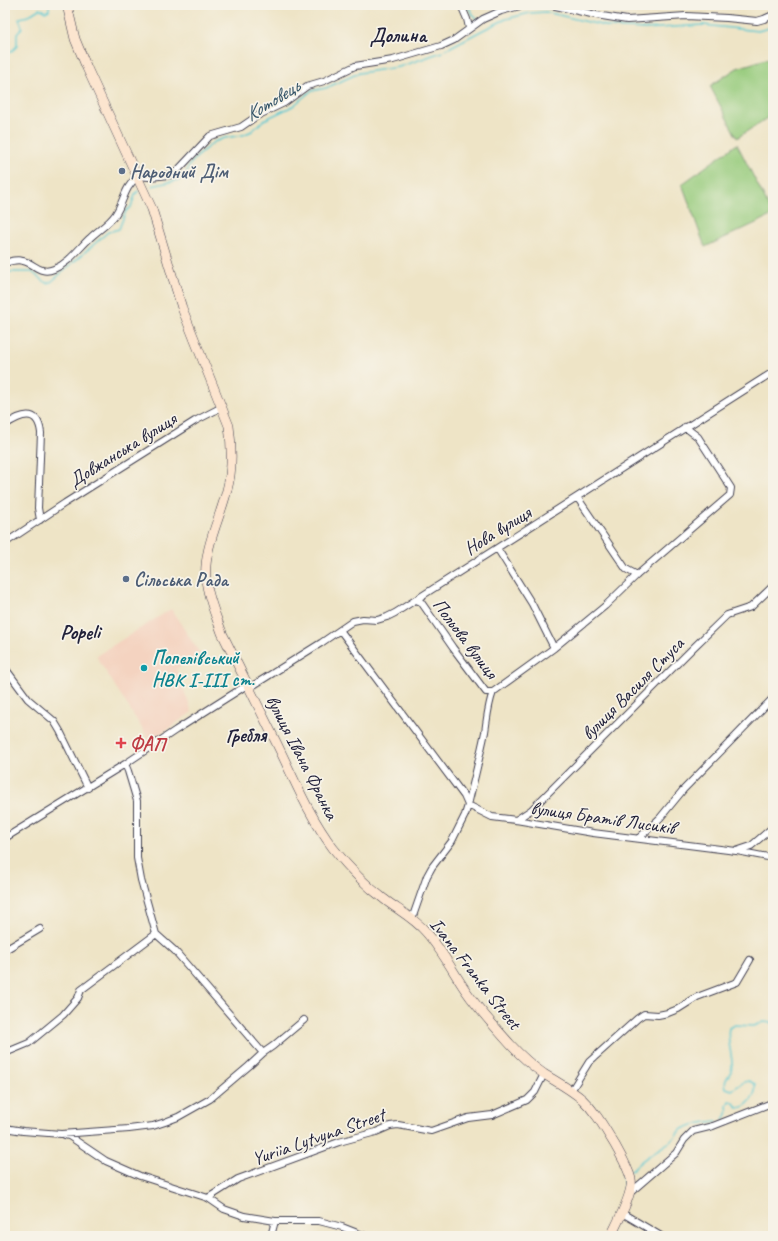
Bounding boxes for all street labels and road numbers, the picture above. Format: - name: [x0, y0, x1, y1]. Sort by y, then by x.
- street label: Довжанська вулиця: [64, 406, 182, 493]
- street label: Нова вулиця: [460, 500, 537, 561]
- street label: Польова вулиця: [427, 594, 504, 685]
- street label: вулиця Василя Стуса: [576, 631, 690, 745]
- street label: вулиця Івана Франка: [260, 691, 345, 825]
- street label: вулиця Братів Лисиків: [529, 796, 681, 841]
- street label: Ivana Franka Street: [424, 913, 527, 1036]
- street label: Yuriia Lytvyna Street: [249, 1102, 390, 1171]

